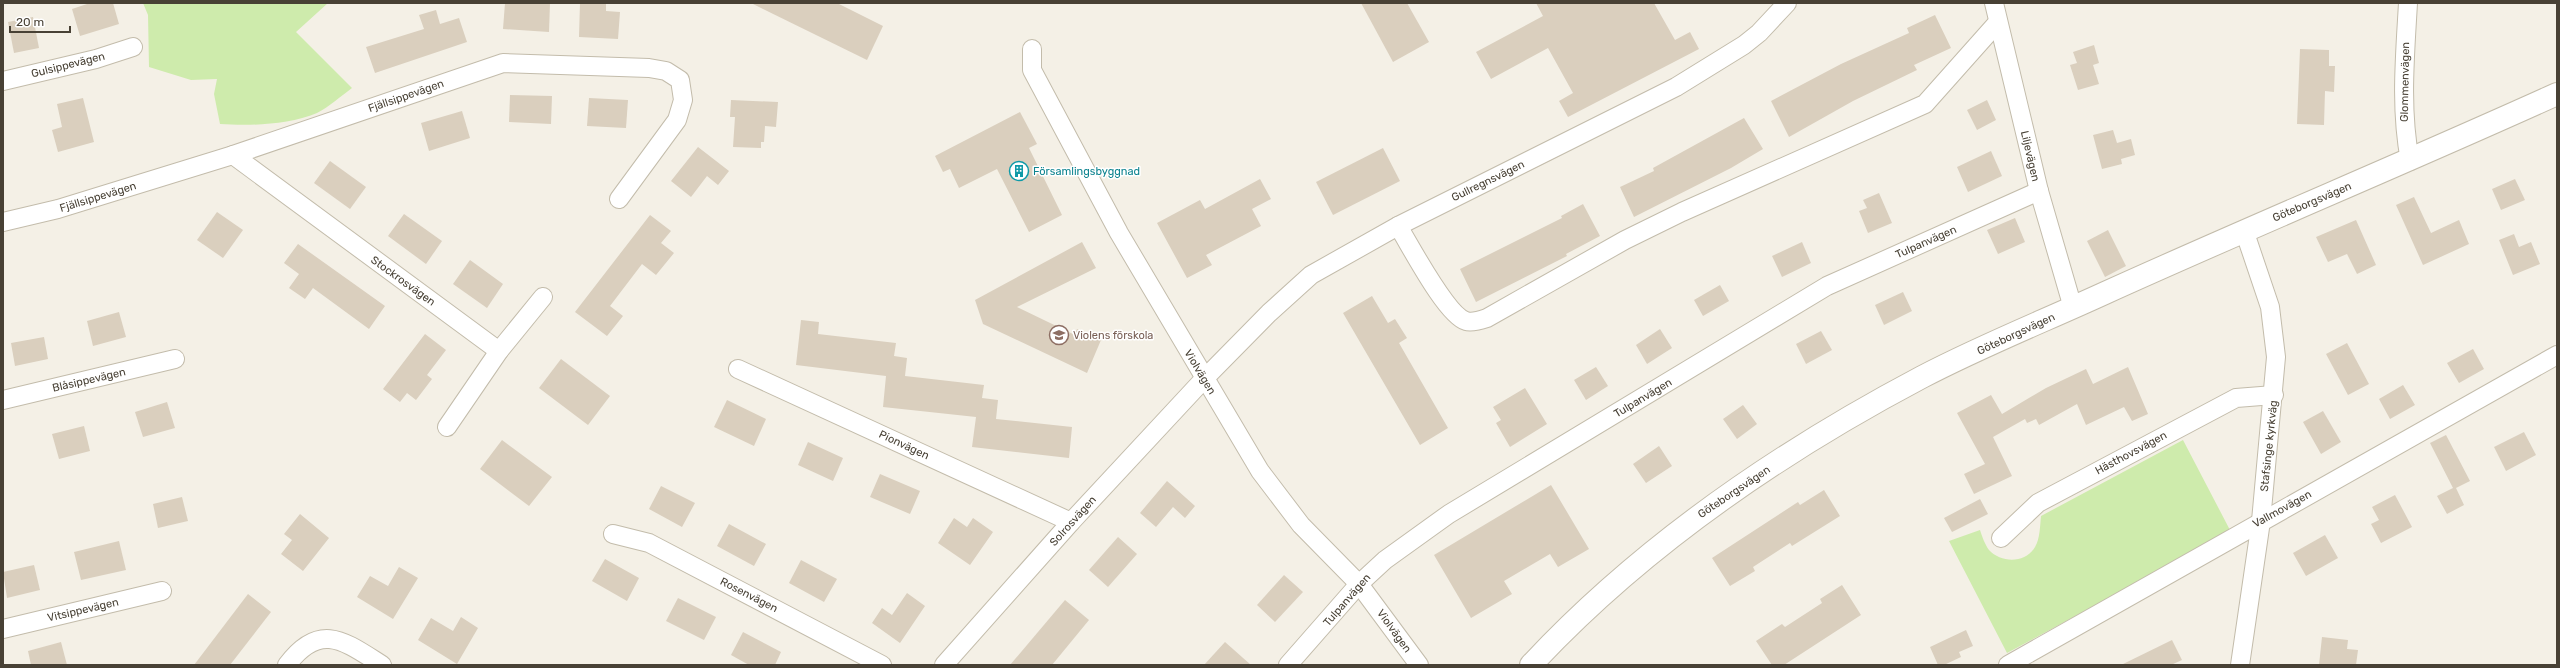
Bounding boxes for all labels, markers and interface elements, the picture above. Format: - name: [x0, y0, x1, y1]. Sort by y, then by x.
- scale bar: [10, 8, 70, 34]
- text: 20 m: [16, 15, 44, 29]
- street label: Glommenvägen: [2398, 42, 2412, 122]
- street label: Gulsippevägen: [30, 50, 106, 80]
- street label: Fjällsippevägen: [366, 77, 446, 115]
- street label: Liljevägen: [2018, 129, 2042, 183]
- street label: Gullregnsvägen: [1449, 158, 1527, 204]
- building icon: Församlingsbyggnad: [1008, 160, 1030, 182]
- place label: Församlingsbyggnad: [1033, 165, 1140, 178]
- street label: Fjällsippevägen: [58, 179, 138, 215]
- street label: Göteborgsvägen: [2271, 180, 2353, 224]
- street label: Tulpanvägen: [1894, 223, 1958, 261]
- street label: Stockrosvägen: [368, 253, 438, 309]
- street label: Göteborgsvägen: [1975, 310, 2057, 358]
- school or university icon: Violens förskola: [1048, 324, 1070, 346]
- place label: Violens förskola: [1073, 329, 1153, 342]
- street label: Violvägen: [1182, 347, 1218, 397]
- street label: Blåsippevägen: [51, 365, 127, 395]
- street label: Tulpanvägen: [1612, 376, 1674, 420]
- street label: Stafsinge kyrkväg: [2258, 400, 2280, 492]
- street label: Pionvägen: [877, 428, 931, 462]
- street label: Hästhovsvägen: [2093, 429, 2169, 477]
- street label: Göteborgsvägen: [1695, 463, 1773, 521]
- street label: Vallmovägen: [2250, 488, 2314, 530]
- street label: Solrosvägen: [1047, 493, 1099, 549]
- street label: Tulpanvägen: [1321, 571, 1373, 629]
- street label: Rosenvägen: [718, 575, 780, 615]
- street label: Vitsippevägen: [46, 595, 120, 625]
- street label: Violvägen: [1374, 607, 1414, 655]

